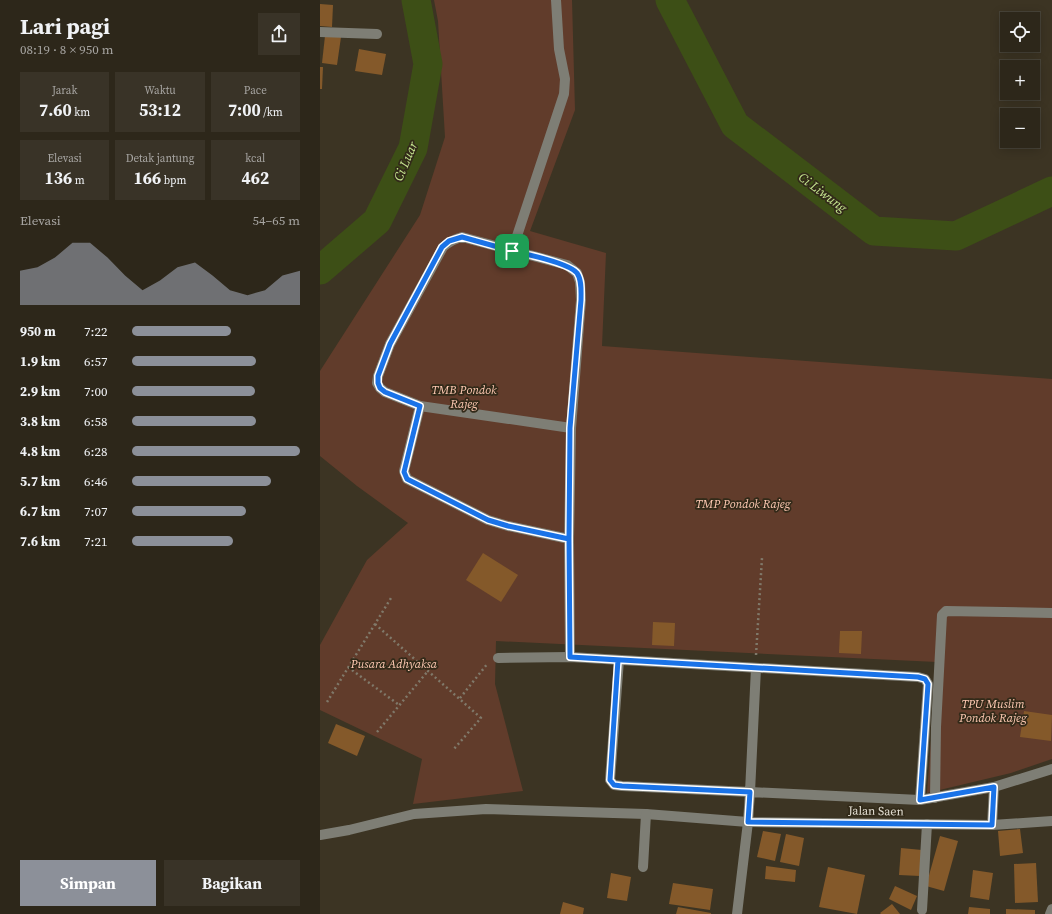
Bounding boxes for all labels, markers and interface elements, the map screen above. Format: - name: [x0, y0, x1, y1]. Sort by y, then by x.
- text: Lari pagi: [20, 11, 110, 41]
- map controls: [1000, 12, 1040, 148]
- button: locate: [1000, 12, 1040, 52]
- button: share: [258, 13, 300, 55]
- text: 08:19 · 8 × 950 m: [20, 41, 114, 58]
- button: +: [1000, 60, 1040, 100]
- text: Jarak: [52, 83, 77, 98]
- text: Waktu: [144, 83, 176, 98]
- text: Pace: [244, 83, 267, 98]
- text: 7.60: [39, 98, 72, 122]
- text: 53:12: [139, 98, 181, 122]
- text: 7:00: [228, 98, 261, 122]
- text: km: [72, 105, 90, 120]
- text: /km: [261, 105, 283, 120]
- button: −: [1000, 108, 1040, 148]
- water label: Ci Luar: [390, 138, 422, 184]
- text: Elevasi: [47, 151, 82, 166]
- text: Detak jantung: [126, 151, 194, 166]
- text: kcal: [245, 151, 265, 166]
- text: 136: [45, 166, 72, 190]
- text: 166: [134, 166, 161, 190]
- text: 462: [242, 166, 269, 190]
- water label: Ci Liwung: [795, 169, 851, 217]
- text: m: [72, 173, 85, 188]
- text: bpm: [161, 173, 186, 188]
- text: Elevasi: [20, 212, 61, 229]
- text: 54–65 m: [253, 212, 300, 229]
- pin: [495, 234, 529, 268]
- icon: arrive: [501, 240, 523, 262]
- text: 950 m: [20, 323, 56, 340]
- text: 7:22: [84, 323, 107, 340]
- text: 1.9 km: [20, 353, 60, 370]
- text: 6:57: [84, 353, 107, 370]
- park label: TMB Pondok Rajeg: [431, 382, 497, 412]
- text: 2.9 km: [20, 383, 60, 400]
- text: 7:00: [84, 383, 107, 400]
- text: 3.8 km: [20, 413, 60, 430]
- text: 6:58: [84, 413, 107, 430]
- text: 4.8 km: [20, 443, 60, 460]
- text: 6:28: [84, 443, 107, 460]
- text: 5.7 km: [20, 473, 60, 490]
- text: 6:46: [84, 473, 107, 490]
- park label: TMP Pondok Rajeg: [695, 496, 792, 512]
- text: 6.7 km: [20, 503, 60, 520]
- text: 7:07: [84, 503, 107, 520]
- text: 7.6 km: [20, 533, 60, 550]
- text: 7:21: [84, 533, 107, 550]
- park label: Pusara Adhyaksa: [350, 656, 438, 672]
- park label: TPU Muslim Pondok Rajeg: [958, 696, 1028, 726]
- street label: Jalan Saen: [847, 802, 904, 819]
- button: Simpan: [20, 860, 156, 906]
- button: Bagikan: [164, 860, 300, 906]

